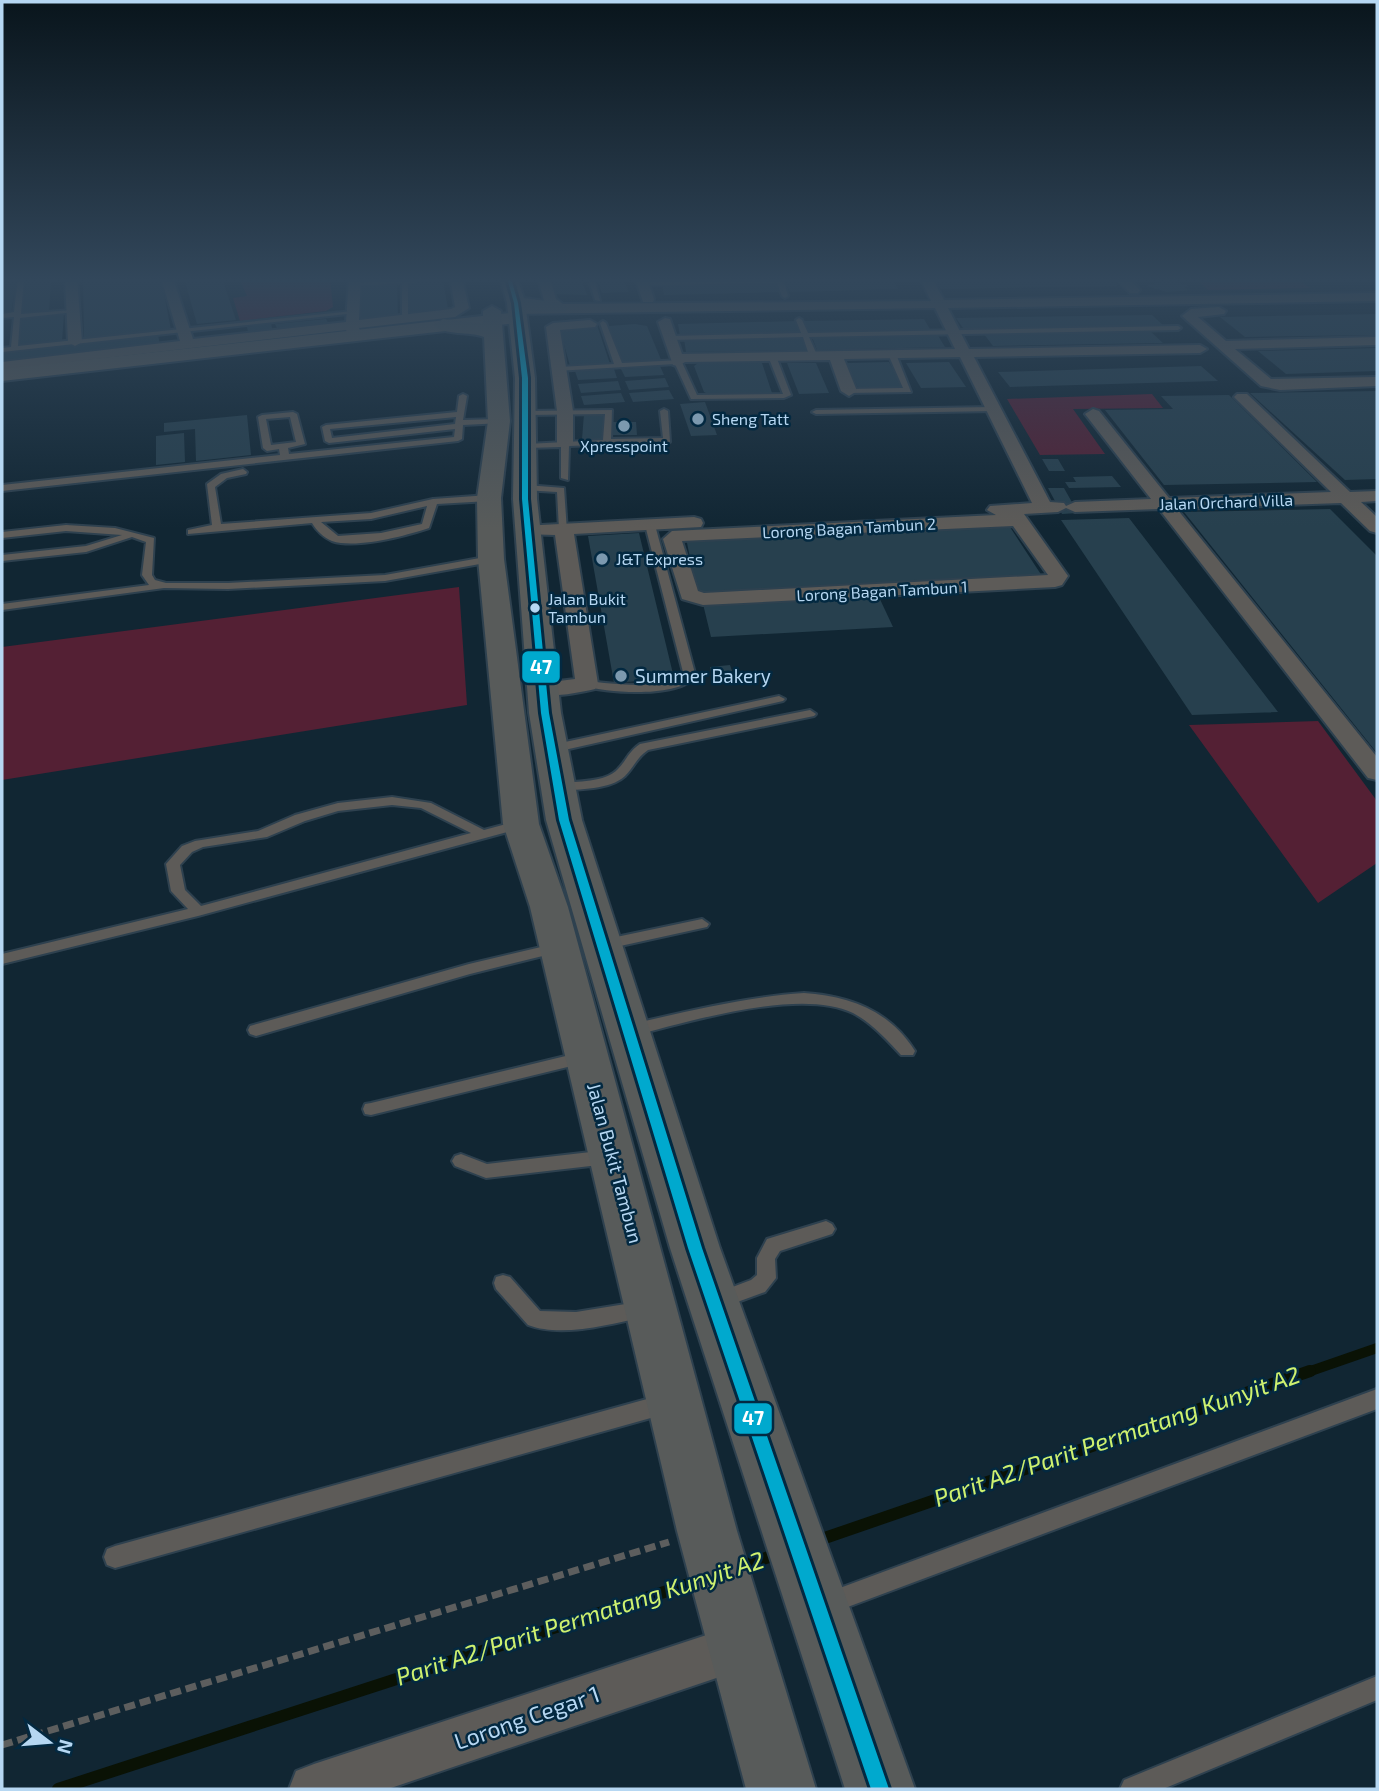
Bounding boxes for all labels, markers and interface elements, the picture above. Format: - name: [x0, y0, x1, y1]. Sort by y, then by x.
- place label: Sheng Tatt: [712, 409, 789, 428]
- marker: Sheng Tatt: [690, 411, 706, 427]
- marker: Xpresspoint: [616, 418, 632, 434]
- place label: Xpresspoint: [580, 436, 668, 455]
- street label: Jalan Orchard Villa: [1159, 490, 1293, 513]
- street label: Lorong Bagan Tambun 2: [762, 513, 936, 542]
- place label: J&T Express: [616, 549, 703, 568]
- marker: J&T Express: [594, 551, 610, 567]
- street label: Lorong Bagan Tambun 1: [796, 577, 968, 604]
- place label: Jalan Bukit Tambun: [548, 589, 626, 626]
- marker: Jalan Bukit Tambun: [528, 601, 542, 615]
- line badge: 47: [521, 650, 561, 684]
- text: 47: [530, 655, 552, 678]
- place label: Summer Bakery: [635, 664, 771, 687]
- marker: Summer Bakery: [613, 668, 629, 684]
- street label: Jalan Bukit Tambun: [583, 1080, 648, 1246]
- water label: Parit A2/Parit Permatang Kunyit A2: [930, 1359, 1303, 1512]
- line badge: 47: [733, 1402, 773, 1435]
- text: 47: [742, 1406, 764, 1429]
- water label: Parit A2/Parit Permatang Kunyit A2: [392, 1544, 767, 1691]
- street label: Lorong Cegar 1: [450, 1679, 603, 1755]
- north arrow: [14, 1707, 84, 1777]
- text: N: [53, 1737, 79, 1757]

